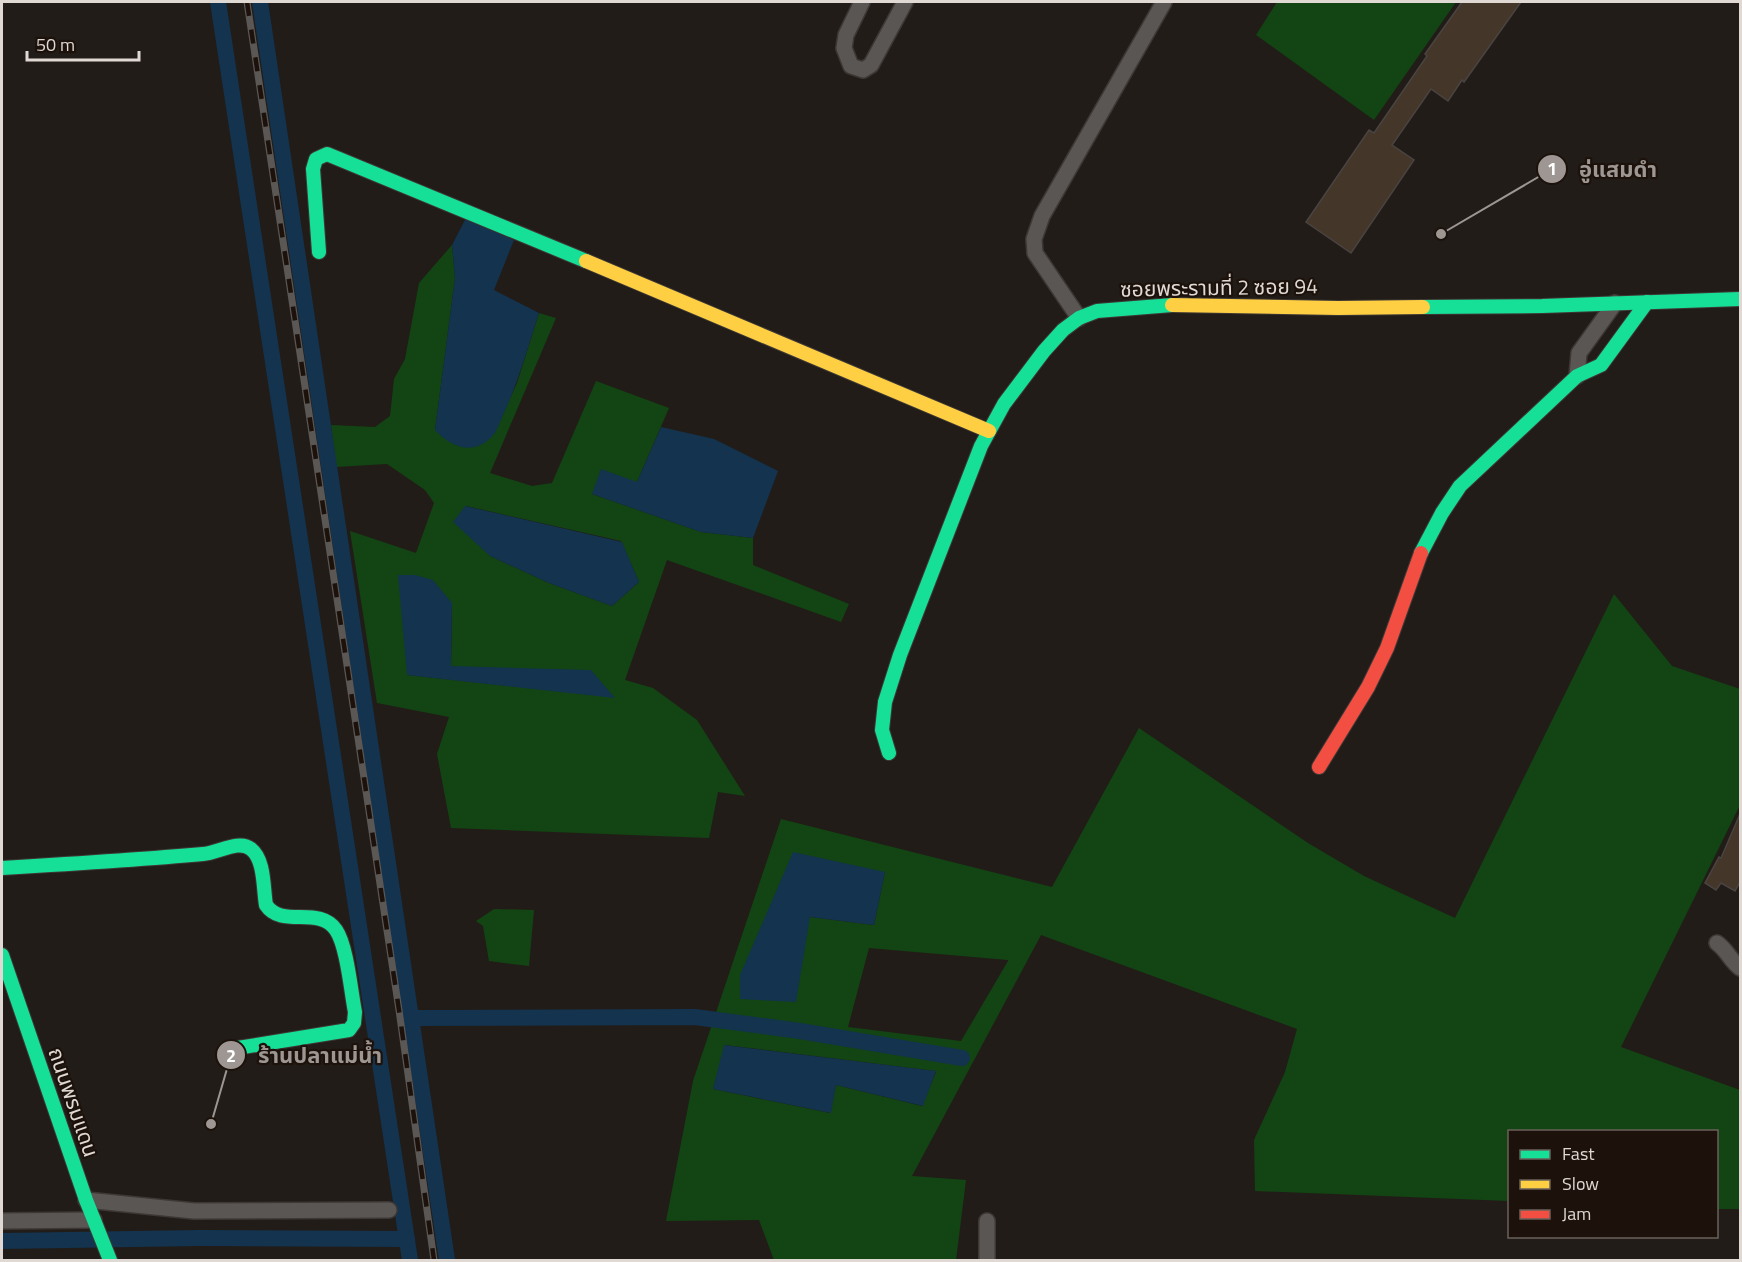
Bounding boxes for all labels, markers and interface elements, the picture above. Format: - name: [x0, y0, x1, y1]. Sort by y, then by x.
- scale bar: [27, 24, 140, 62]
- text: 50 m: [36, 31, 75, 58]
- callout: อู่แสมดำ: [1537, 149, 1669, 189]
- text: อู่แสมดำ: [1579, 152, 1657, 186]
- text: 1: [1547, 155, 1557, 182]
- street label: ซอยพระรามที่ 2 ซอย 94: [1120, 269, 1318, 305]
- callout: ร้านปลาแม่น้ำ: [216, 1035, 394, 1075]
- text: ร้านปลาแม่น้ำ: [258, 1038, 382, 1072]
- text: 2: [226, 1042, 236, 1069]
- street label: ถนนพรมแดน: [40, 1043, 108, 1161]
- legend: [1508, 1130, 1718, 1238]
- text: Fast: [1562, 1140, 1595, 1167]
- text: Slow: [1562, 1170, 1599, 1197]
- text: Jam: [1562, 1200, 1591, 1227]

